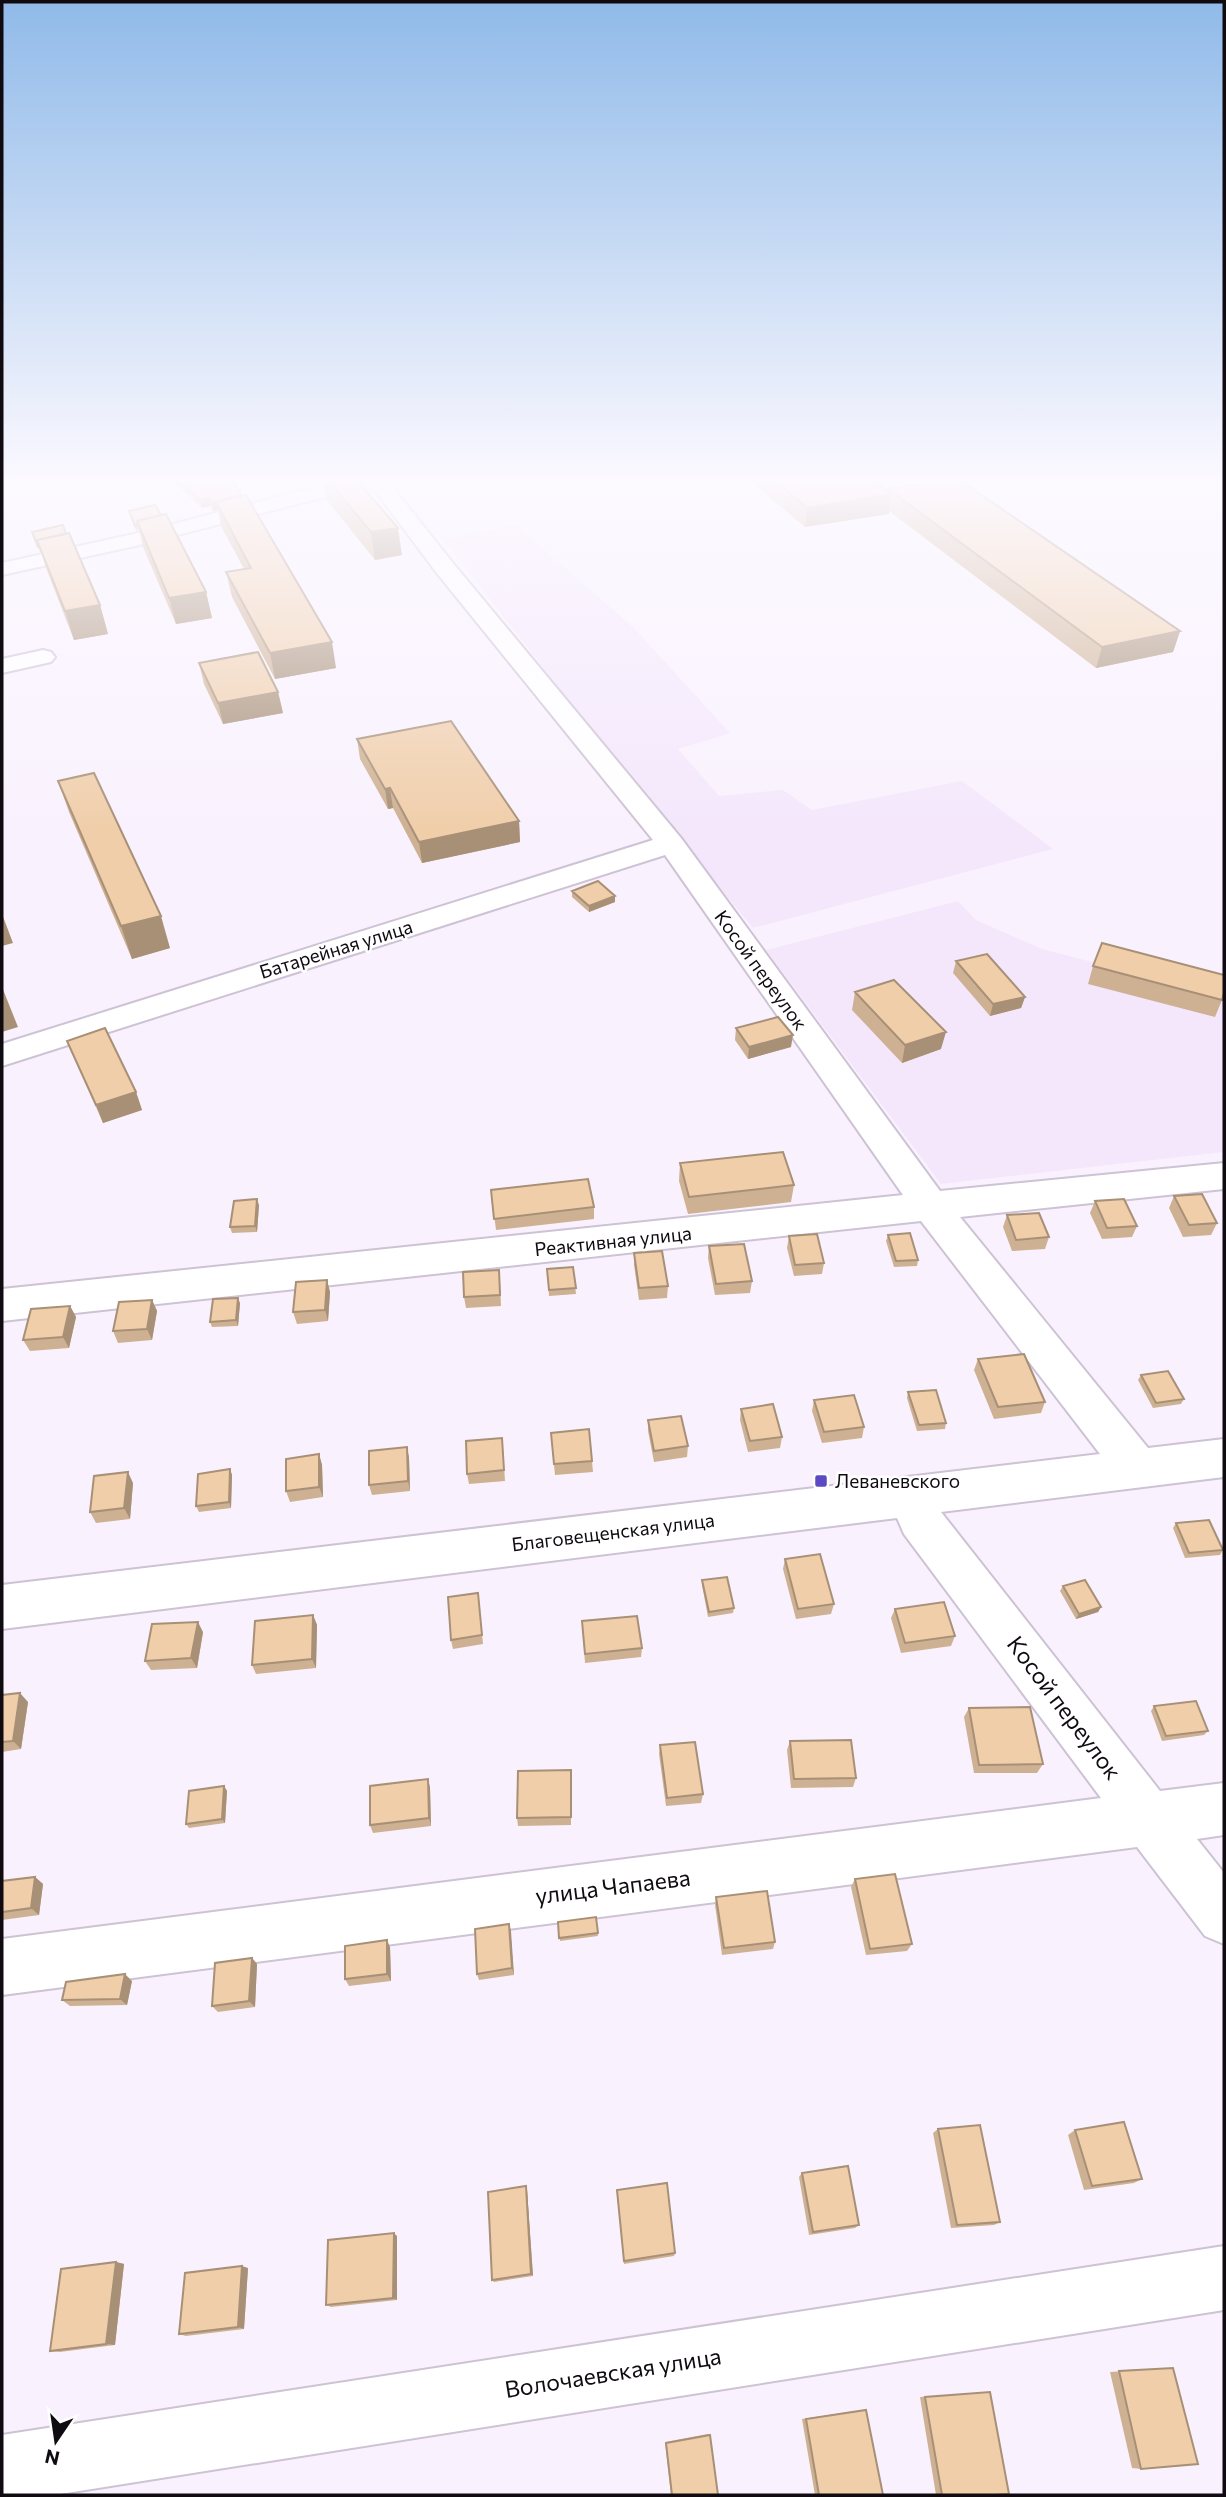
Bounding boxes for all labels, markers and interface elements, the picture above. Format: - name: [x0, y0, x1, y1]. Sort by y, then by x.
- street label: Косой переулок: [710, 905, 812, 1034]
- street label: Батарейная улица: [257, 914, 415, 983]
- street label: Реактивная улица: [533, 1221, 693, 1260]
- place label: Леваневского: [835, 1469, 960, 1492]
- marker: Леваневского: [813, 1473, 829, 1489]
- street label: Благовещенская улица: [510, 1508, 716, 1555]
- street label: Косой переулок: [1002, 1630, 1128, 1785]
- street label: улица Чапаева: [534, 1863, 692, 1909]
- street label: Волочаевская улица: [503, 2341, 723, 2403]
- north arrow: [21, 2406, 91, 2476]
- text: N: [43, 2445, 62, 2471]

